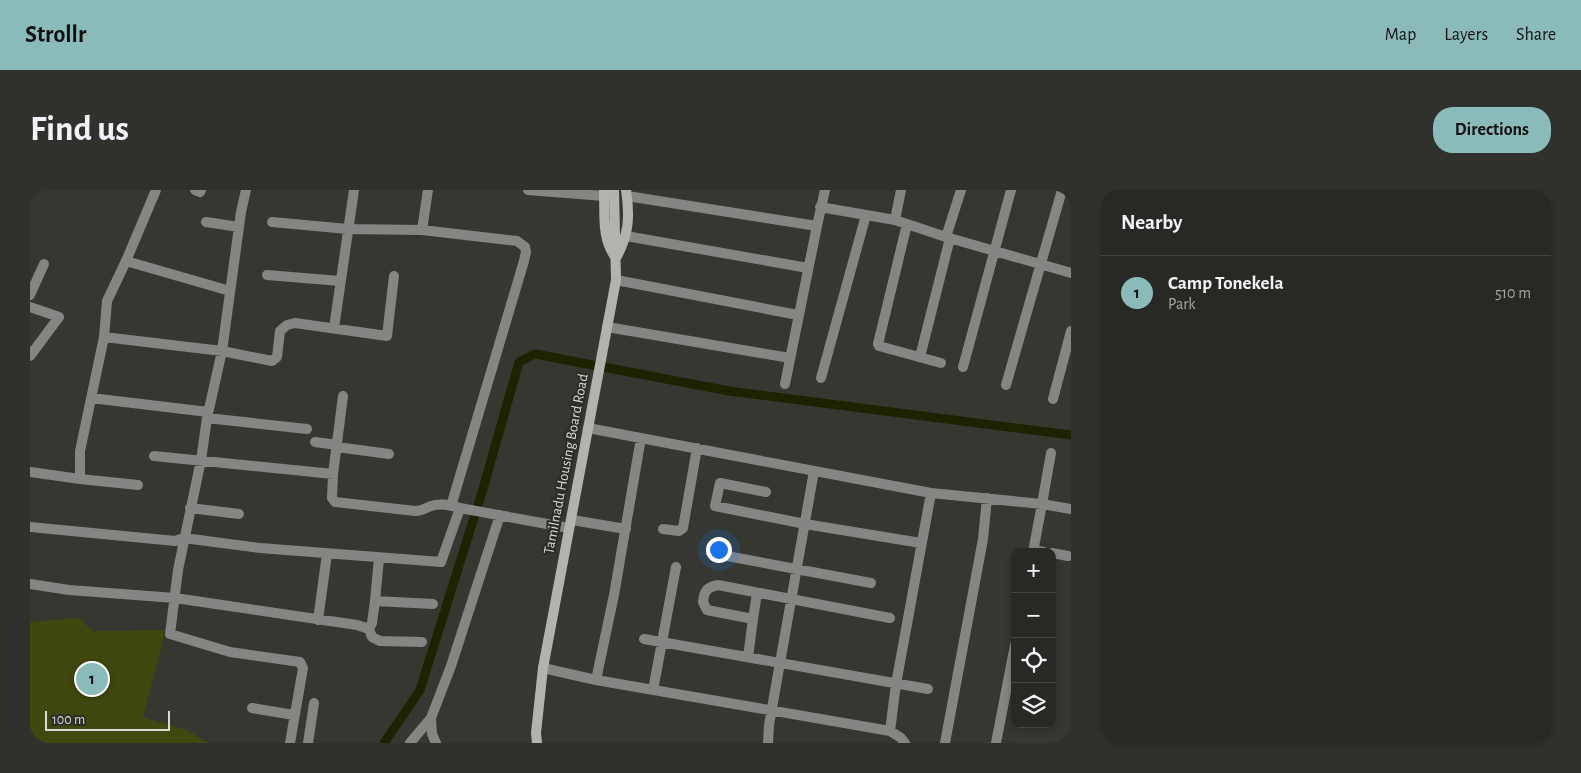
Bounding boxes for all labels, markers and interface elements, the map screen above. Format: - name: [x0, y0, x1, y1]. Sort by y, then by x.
- text: Strollr: [25, 23, 86, 47]
- text: Map: [1385, 26, 1416, 44]
- text: Layers: [1444, 26, 1488, 44]
- text: Share: [1516, 26, 1556, 44]
- button: Directions: [1433, 107, 1551, 153]
- text: Find us: [30, 112, 129, 147]
- text: Nearby: [1121, 212, 1182, 233]
- text: Camp Tonekela: [1168, 274, 1284, 293]
- text: 1: [1134, 285, 1140, 301]
- text: 510 m: [1495, 285, 1531, 301]
- text: Park: [1168, 296, 1196, 312]
- street label: Tamilnadu Housing Board Road: [541, 372, 591, 556]
- your location: [706, 537, 732, 563]
- map controls: [1011, 548, 1056, 728]
- button: +: [1011, 548, 1056, 593]
- button: −: [1011, 593, 1056, 638]
- button: locate: [1011, 638, 1056, 683]
- pin: 1: [76, 660, 108, 698]
- button: layers: [1011, 683, 1056, 728]
- scale bar: [45, 708, 170, 731]
- text: 100 m: [52, 713, 85, 727]

